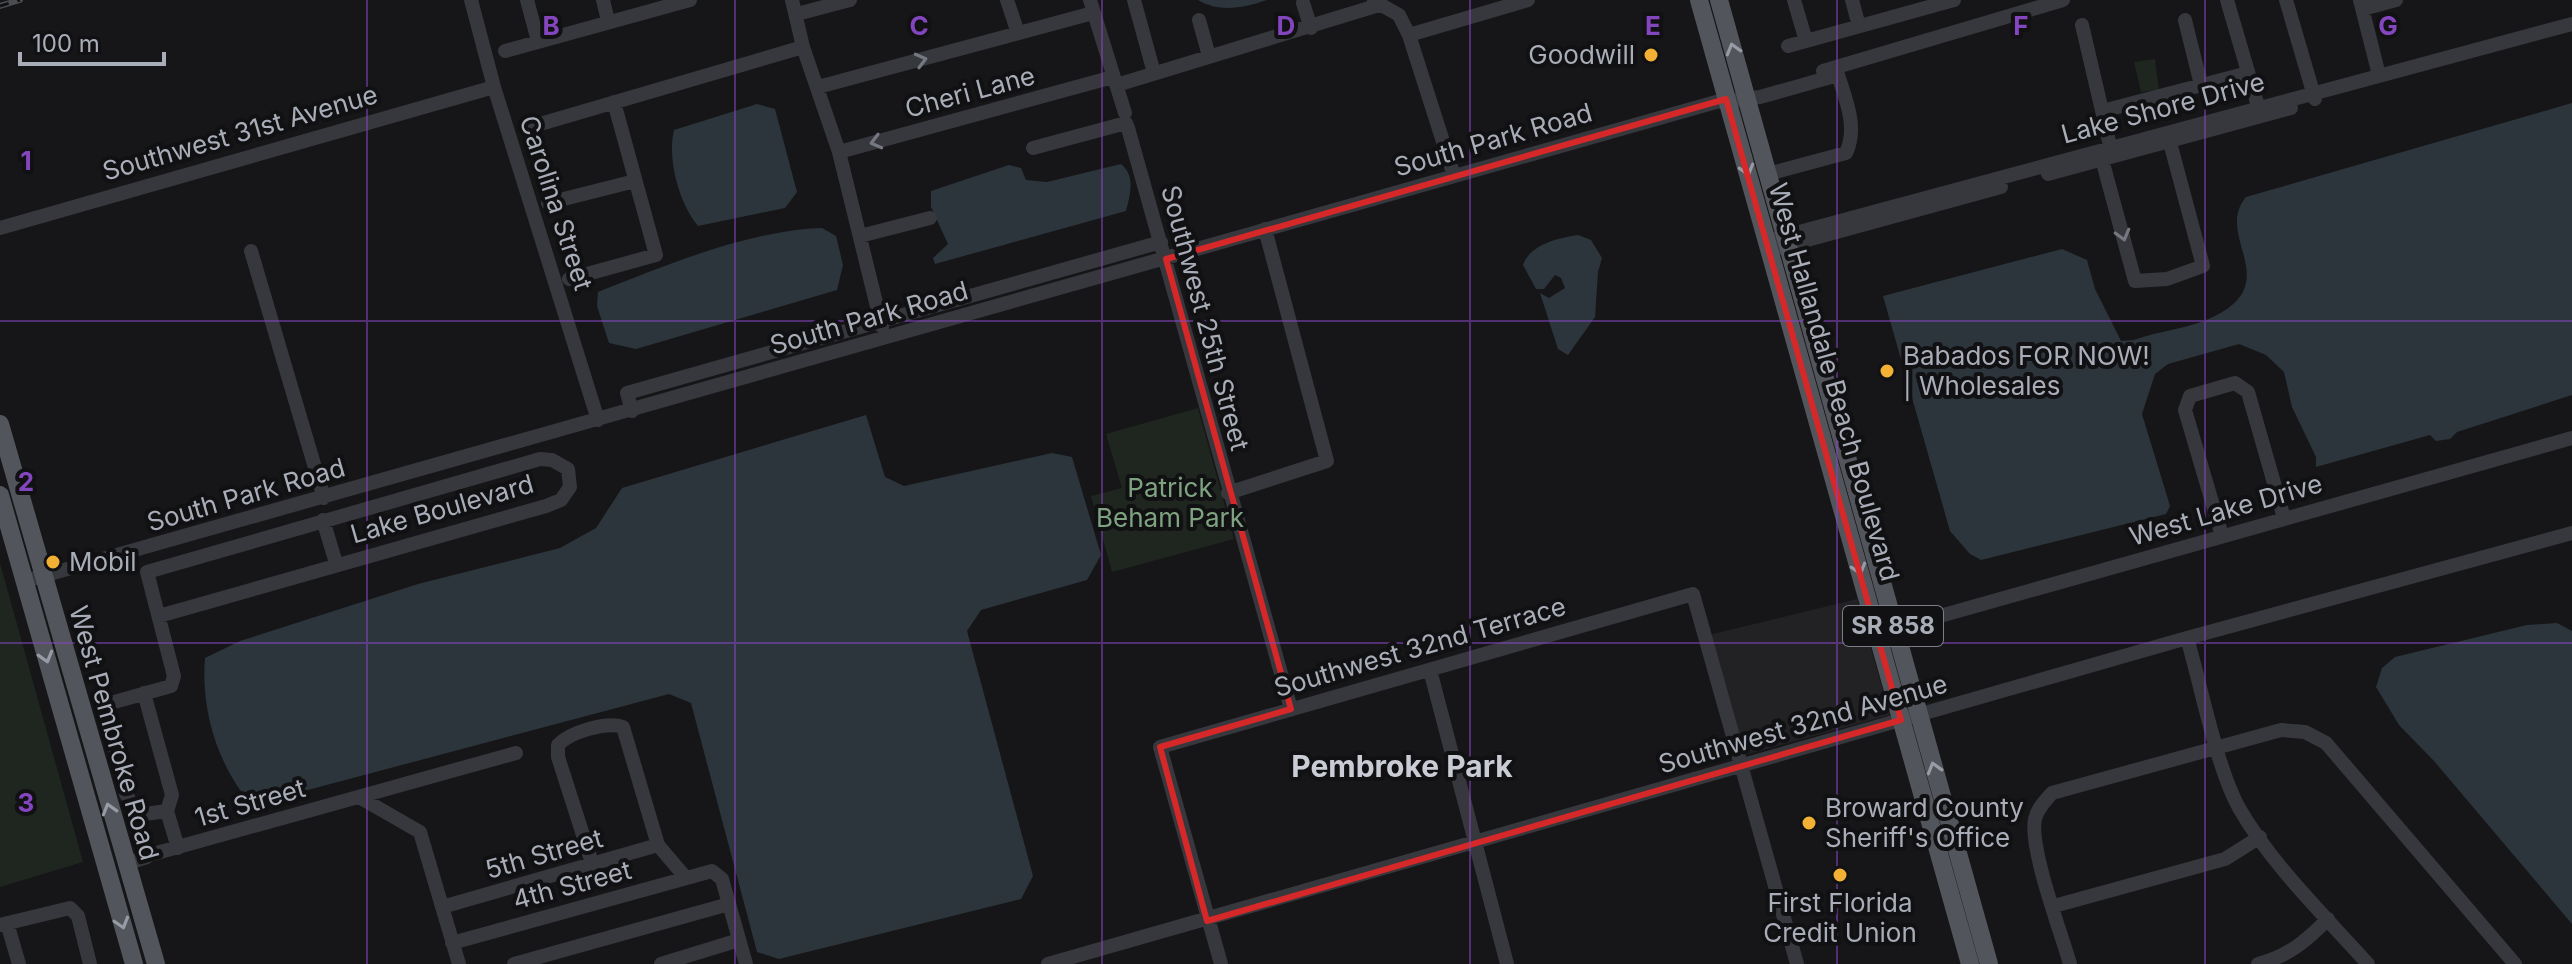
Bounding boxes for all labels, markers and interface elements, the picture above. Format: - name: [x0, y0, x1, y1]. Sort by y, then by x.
- text: B: [542, 10, 560, 41]
- text: C: [909, 10, 929, 41]
- text: D: [1277, 10, 1295, 41]
- text: E: [1645, 10, 1661, 41]
- text: F: [2013, 10, 2029, 41]
- text: G: [2378, 10, 2398, 41]
- scale bar: [20, 16, 164, 66]
- text: 100 m: [32, 29, 100, 58]
- place label: Goodwill: [1528, 39, 1635, 70]
- one-way arrow: [1726, 43, 1742, 56]
- marker: Goodwill: [1642, 46, 1660, 64]
- one-way arrow: [913, 52, 927, 69]
- street label: Cheri Lane: [902, 59, 1038, 124]
- street label: Lake Shore Drive: [2058, 65, 2268, 150]
- street label: Southwest 31st Avenue: [99, 78, 381, 187]
- street label: South Park Road: [1390, 96, 1595, 183]
- street label: Carolina Street: [514, 112, 599, 294]
- one-way arrow: [870, 133, 884, 150]
- text: 1: [20, 145, 32, 176]
- one-way arrow: [1738, 162, 1754, 176]
- street label: West Hallandale Beach Boulevard: [1763, 179, 1906, 584]
- street label: Southwest 25th Street: [1155, 182, 1256, 454]
- one-way arrow: [2113, 228, 2130, 242]
- street label: South Park Road: [766, 274, 971, 361]
- place label: Babados FOR NOW! | Wholesales: [1903, 340, 2150, 402]
- marker: Babados FOR NOW! | Wholesales: [1878, 362, 1896, 380]
- street label: South Park Road: [143, 451, 348, 538]
- text: 2: [18, 466, 34, 497]
- street label: West Lake Drive: [2126, 467, 2326, 552]
- street label: Lake Boulevard: [347, 468, 537, 549]
- park label: Patrick Beham Park: [1096, 472, 1244, 533]
- place label: Mobil: [69, 546, 137, 577]
- marker: Mobil: [44, 553, 62, 571]
- one-way arrow: [1850, 562, 1866, 576]
- street label: Southwest 32nd Terrace: [1270, 590, 1569, 703]
- street label: West Pembroke Road: [63, 602, 166, 864]
- road number: SR 858: [1843, 606, 1943, 646]
- one-way arrow: [37, 649, 54, 663]
- street label: Southwest 32nd Avenue: [1655, 667, 1951, 780]
- district label: Pembroke Park: [1291, 748, 1513, 784]
- one-way arrow: [1927, 762, 1943, 776]
- street label: 1st Street: [191, 772, 309, 833]
- text: 3: [18, 787, 34, 818]
- place label: Broward County Sheriff's Office: [1825, 792, 2024, 853]
- one-way arrow: [102, 803, 118, 816]
- marker: Broward County Sheriff's Office: [1800, 814, 1818, 832]
- street label: 5th Street: [482, 822, 606, 885]
- street label: 4th Street: [509, 854, 634, 915]
- marker: First Florida Credit Union: [1831, 866, 1849, 884]
- place label: First Florida Credit Union: [1763, 887, 1917, 948]
- one-way arrow: [113, 916, 129, 930]

